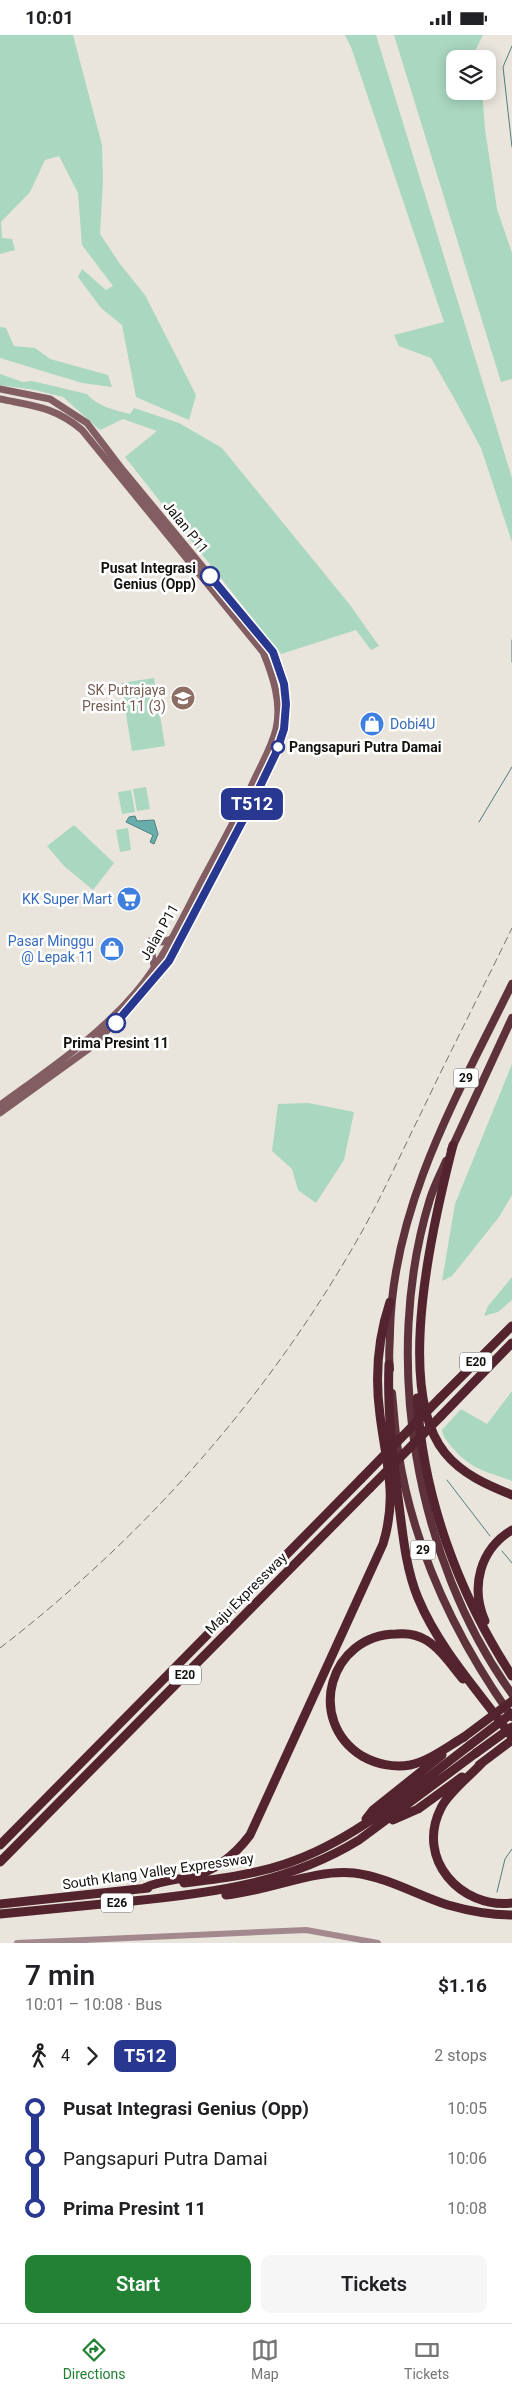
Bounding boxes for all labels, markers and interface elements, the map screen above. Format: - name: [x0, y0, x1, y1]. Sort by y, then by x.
- text: 10:01: [25, 6, 74, 29]
- map controls: [446, 50, 496, 100]
- button: layers: [446, 50, 496, 100]
- street label: Jalan P11: [160, 498, 212, 556]
- place label: Pusat Integrasi Genius (Opp): [101, 560, 196, 593]
- marker: Pusat Integrasi Genius (Opp): [200, 566, 220, 586]
- place label: SK Putrajaya Presint 11 (3): [82, 682, 166, 715]
- school or university icon: SK Putrajaya Presint 11 (3): [170, 685, 196, 711]
- shop icon: Dobi4U: [359, 711, 385, 737]
- place label: Dobi4U: [390, 716, 435, 732]
- place label: Pangsapuri Putra Damai: [289, 739, 441, 755]
- marker: Pangsapuri Putra Damai: [271, 740, 285, 754]
- line badge: T512: [217, 788, 287, 820]
- text: T512: [231, 793, 273, 814]
- supermarket icon: KK Super Mart: [116, 886, 142, 912]
- place label: KK Super Mart: [22, 891, 112, 907]
- street label: Jalan P11: [137, 901, 181, 963]
- place label: Pasar Minggu @ Lepak 11: [8, 933, 94, 965]
- shop icon: Pasar Minggu @ Lepak 11: [99, 936, 125, 962]
- marker: Prima Presint 11: [106, 1013, 126, 1033]
- place label: Prima Presint 11: [63, 1035, 169, 1051]
- road number: 29: [454, 1069, 478, 1087]
- road number: E20: [460, 1353, 492, 1371]
- road number: 29: [410, 1541, 436, 1559]
- street label: Maju Expressway: [202, 1549, 290, 1637]
- road number: E20: [169, 1665, 201, 1685]
- street label: South Klang Valley Expressway: [61, 1850, 255, 1892]
- road number: E26: [101, 1894, 133, 1913]
- text: 7 min: [25, 1959, 95, 1992]
- text: $1.16: [438, 1974, 487, 1997]
- text: 10:01 – 10:08 · Bus: [25, 1995, 162, 2014]
- icon: walk: [25, 2042, 53, 2070]
- icon: forward: [78, 2042, 106, 2070]
- text: T512: [124, 2045, 166, 2066]
- text: 4: [61, 2046, 70, 2065]
- text: 2 stops: [434, 2046, 487, 2065]
- text: Pusat Integrasi Genius (Opp): [63, 2097, 309, 2120]
- text: 10:05: [447, 2099, 487, 2118]
- text: Pangsapuri Putra Damai: [63, 2147, 268, 2170]
- text: 10:06: [447, 2149, 487, 2168]
- text: Prima Presint 11: [63, 2197, 206, 2220]
- text: 10:08: [447, 2199, 487, 2218]
- button: Start: [25, 2255, 251, 2313]
- button: Tickets: [261, 2255, 487, 2313]
- tab: Directions: [63, 2336, 126, 2382]
- tab: Map: [251, 2336, 279, 2382]
- tab: Tickets: [404, 2336, 449, 2382]

